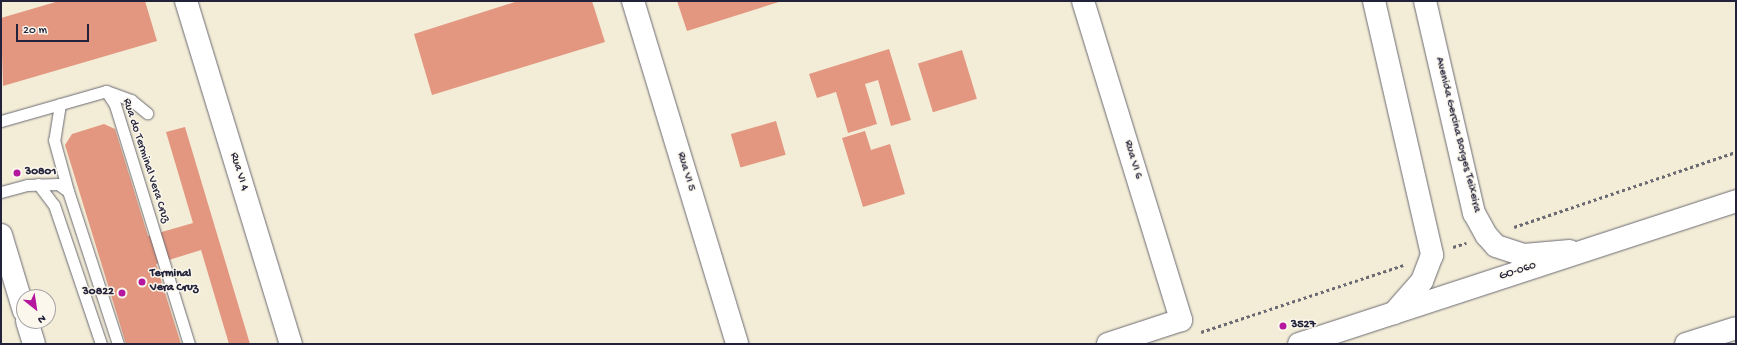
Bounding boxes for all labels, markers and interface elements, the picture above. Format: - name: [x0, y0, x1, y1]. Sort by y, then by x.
- scale bar: [18, 16, 91, 42]
- text: 20 m: [23, 24, 47, 38]
- street label: Avenida Gercina Borges Teixeira: [1431, 56, 1483, 214]
- street label: Rua do Terminal Vera Cruz: [118, 97, 172, 225]
- street label: Rua VI 6: [1119, 139, 1145, 181]
- street label: Rua VI 4: [225, 151, 251, 193]
- street label: Rua VI 5: [672, 151, 698, 193]
- place label: 30801: [25, 166, 56, 180]
- marker: 30801: [12, 168, 22, 178]
- street label: GO-060: [1498, 259, 1538, 285]
- place label: Terminal Vera Cruz: [150, 268, 198, 296]
- marker: Terminal Vera Cruz: [137, 277, 147, 287]
- place label: 30822: [83, 286, 114, 300]
- marker: 30822: [117, 288, 127, 298]
- north arrow: [16, 289, 56, 329]
- text: N: [35, 312, 48, 326]
- place label: 3527: [1291, 319, 1316, 333]
- marker: 3527: [1278, 321, 1288, 331]

